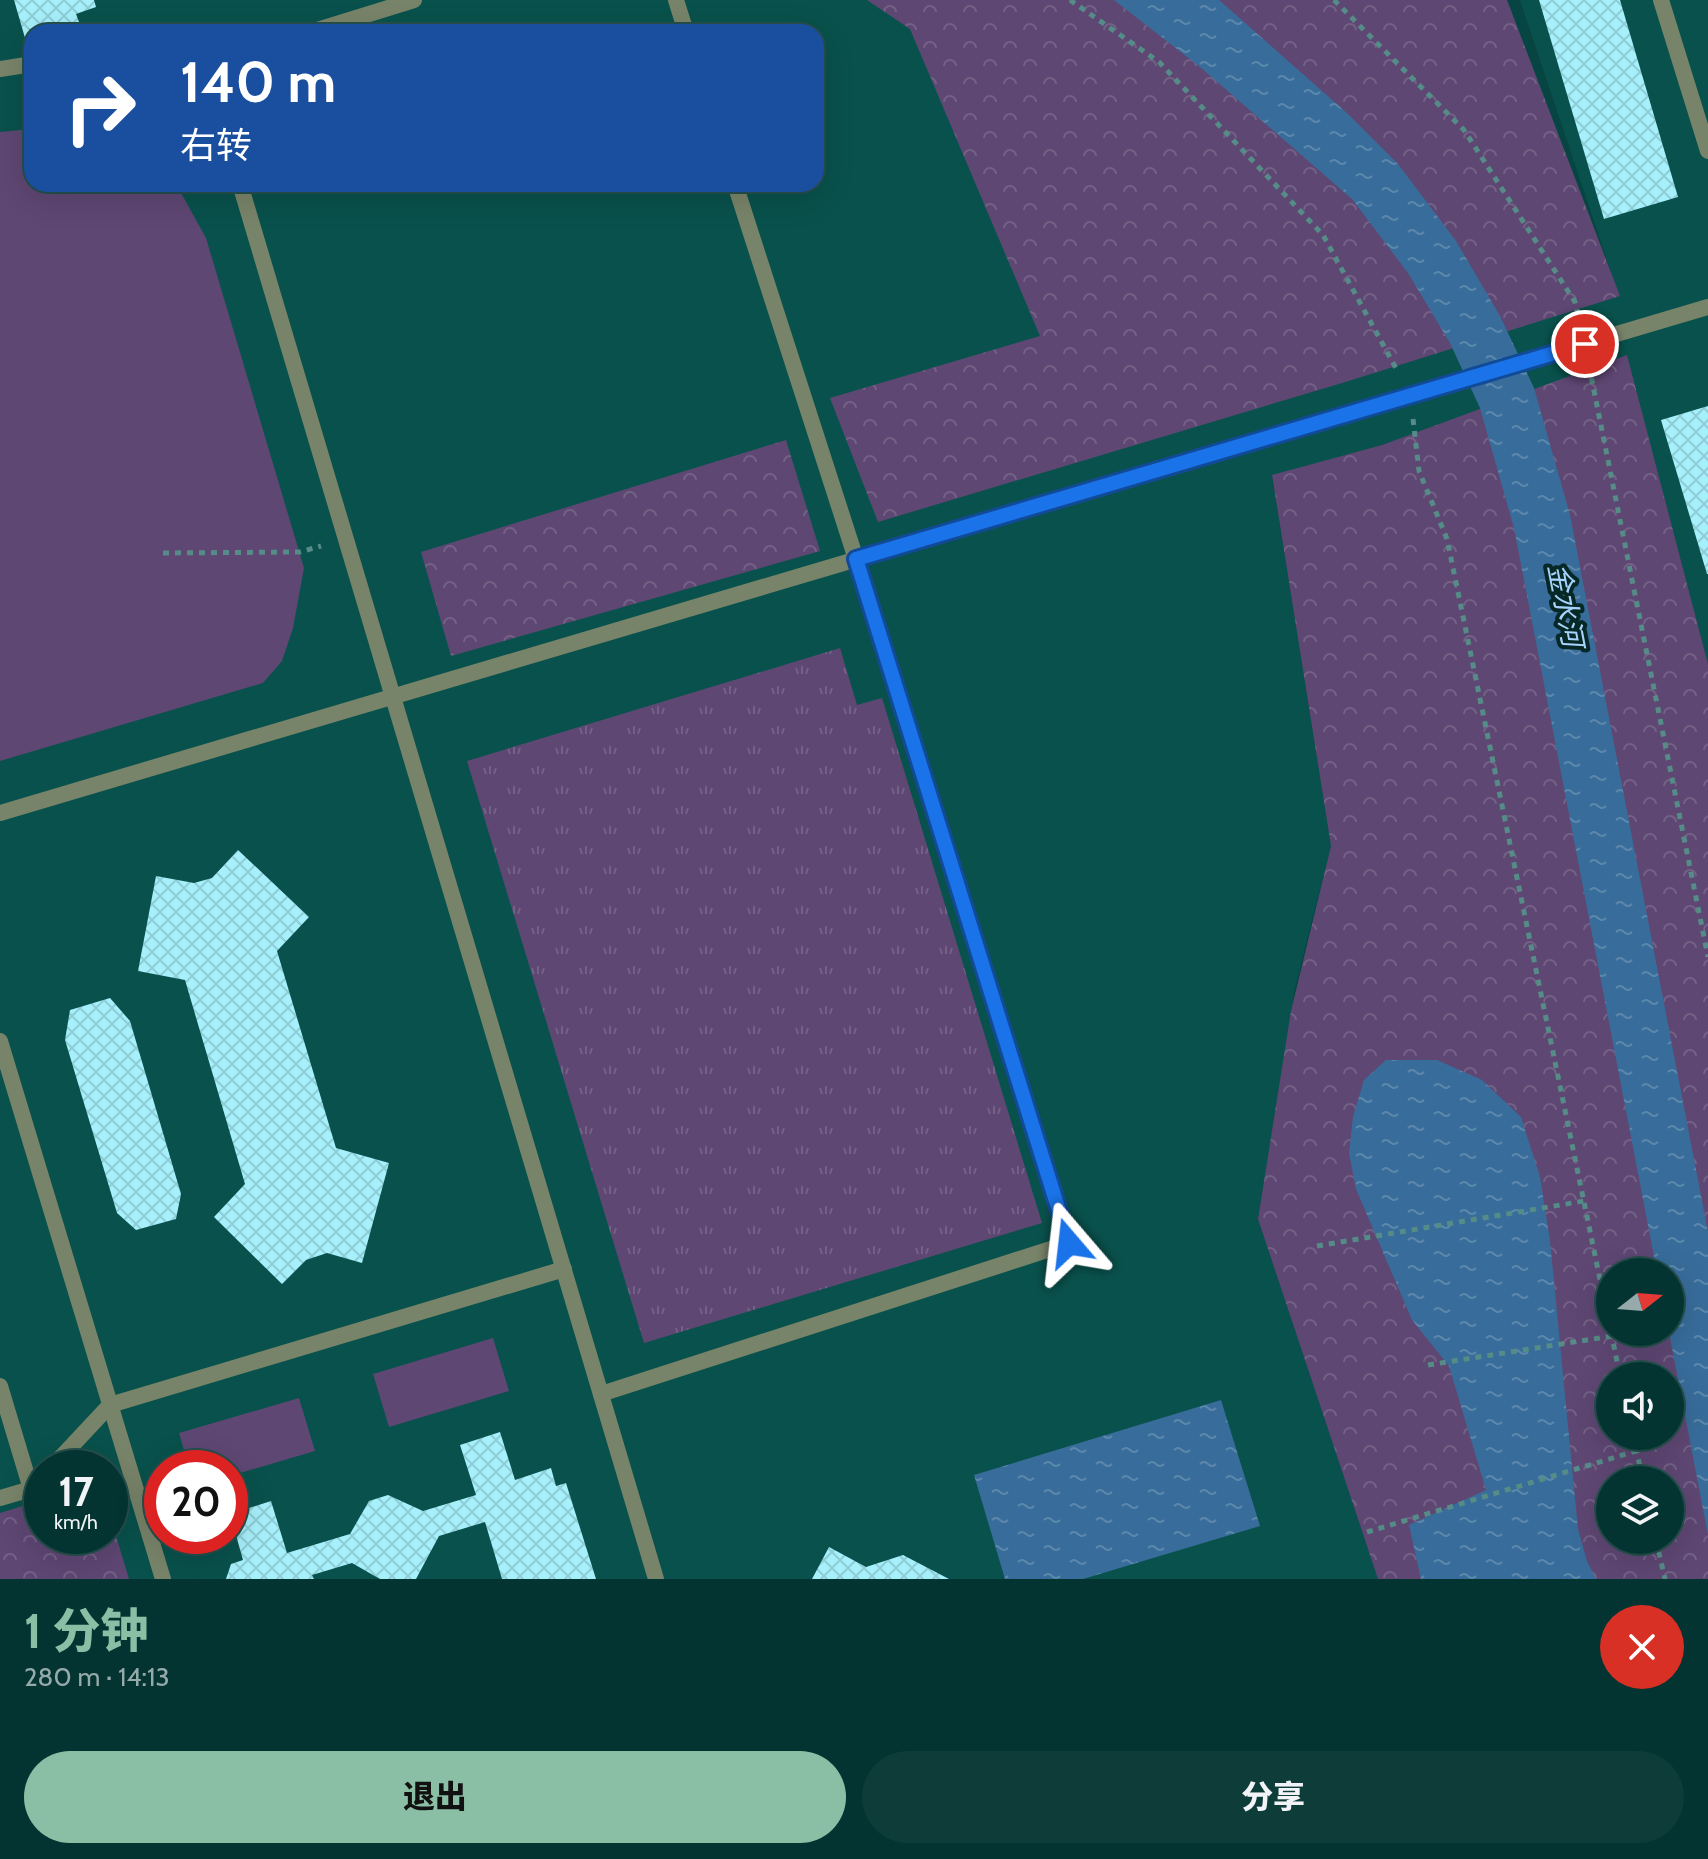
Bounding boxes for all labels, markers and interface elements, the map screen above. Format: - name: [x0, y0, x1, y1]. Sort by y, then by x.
- text: 140 m: [180, 48, 336, 116]
- icon: right: [48, 56, 152, 160]
- text: 右转: [180, 123, 252, 167]
- pin: [1551, 310, 1619, 378]
- icon: arrive: [1563, 322, 1607, 366]
- water label: 金水河: [1541, 561, 1592, 654]
- position arrow: [1027, 1201, 1111, 1285]
- north arrow: [1596, 1258, 1684, 1346]
- map controls: [1596, 1258, 1684, 1554]
- button: sound: [1596, 1362, 1684, 1450]
- speed limit sign: 20: [144, 1450, 248, 1554]
- button: layers: [1596, 1466, 1684, 1554]
- text: 17: [58, 1467, 94, 1516]
- text: km/h: [54, 1510, 98, 1534]
- text: 1 分钟: [24, 1602, 149, 1660]
- button: close: [1600, 1605, 1684, 1689]
- text: 280 m · 14:13: [24, 1661, 170, 1693]
- button: 退出: [24, 1751, 846, 1843]
- button: 分享: [862, 1751, 1684, 1843]

